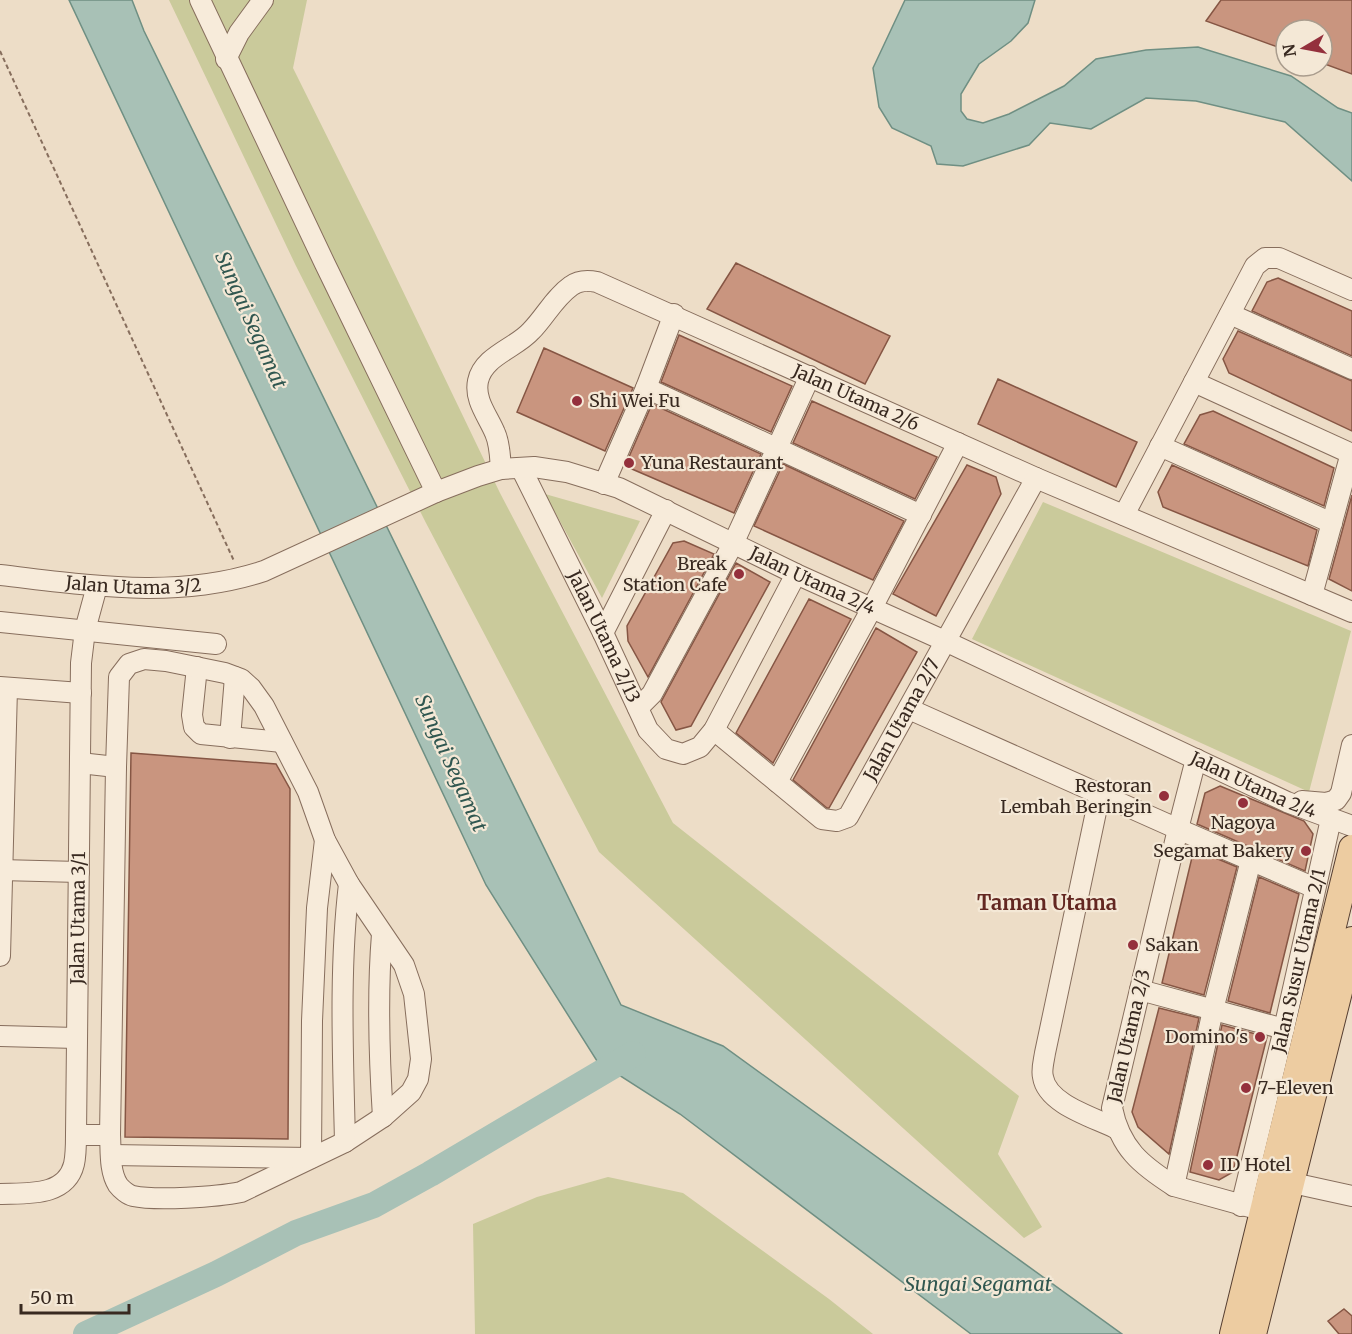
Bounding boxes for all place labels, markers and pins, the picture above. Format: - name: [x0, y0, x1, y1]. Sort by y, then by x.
- place label: Shi Wei Fu: [589, 389, 680, 412]
- marker: Shi Wei Fu: [570, 394, 584, 408]
- place label: Yuna Restaurant: [640, 451, 783, 474]
- marker: Yuna Restaurant: [622, 456, 636, 470]
- place label: Break Station Cafe: [623, 552, 728, 596]
- marker: Break Station Cafe: [732, 567, 746, 581]
- place label: Restoran Lembah Beringin: [1000, 774, 1152, 818]
- marker: Restoran Lembah Beringin: [1157, 789, 1171, 803]
- marker: Nagoya: [1236, 796, 1250, 810]
- place label: Nagoya: [1211, 811, 1276, 834]
- place label: Segamat Bakery: [1153, 839, 1295, 862]
- marker: Segamat Bakery: [1299, 844, 1313, 858]
- place label: Sakan: [1145, 933, 1199, 956]
- marker: Sakan: [1126, 938, 1140, 952]
- place label: Domino's: [1165, 1025, 1248, 1048]
- marker: Domino's: [1253, 1030, 1267, 1044]
- place label: 7-Eleven: [1258, 1076, 1334, 1099]
- marker: 7-Eleven: [1239, 1081, 1253, 1095]
- place label: ID Hotel: [1220, 1153, 1291, 1176]
- marker: ID Hotel: [1201, 1158, 1215, 1172]

